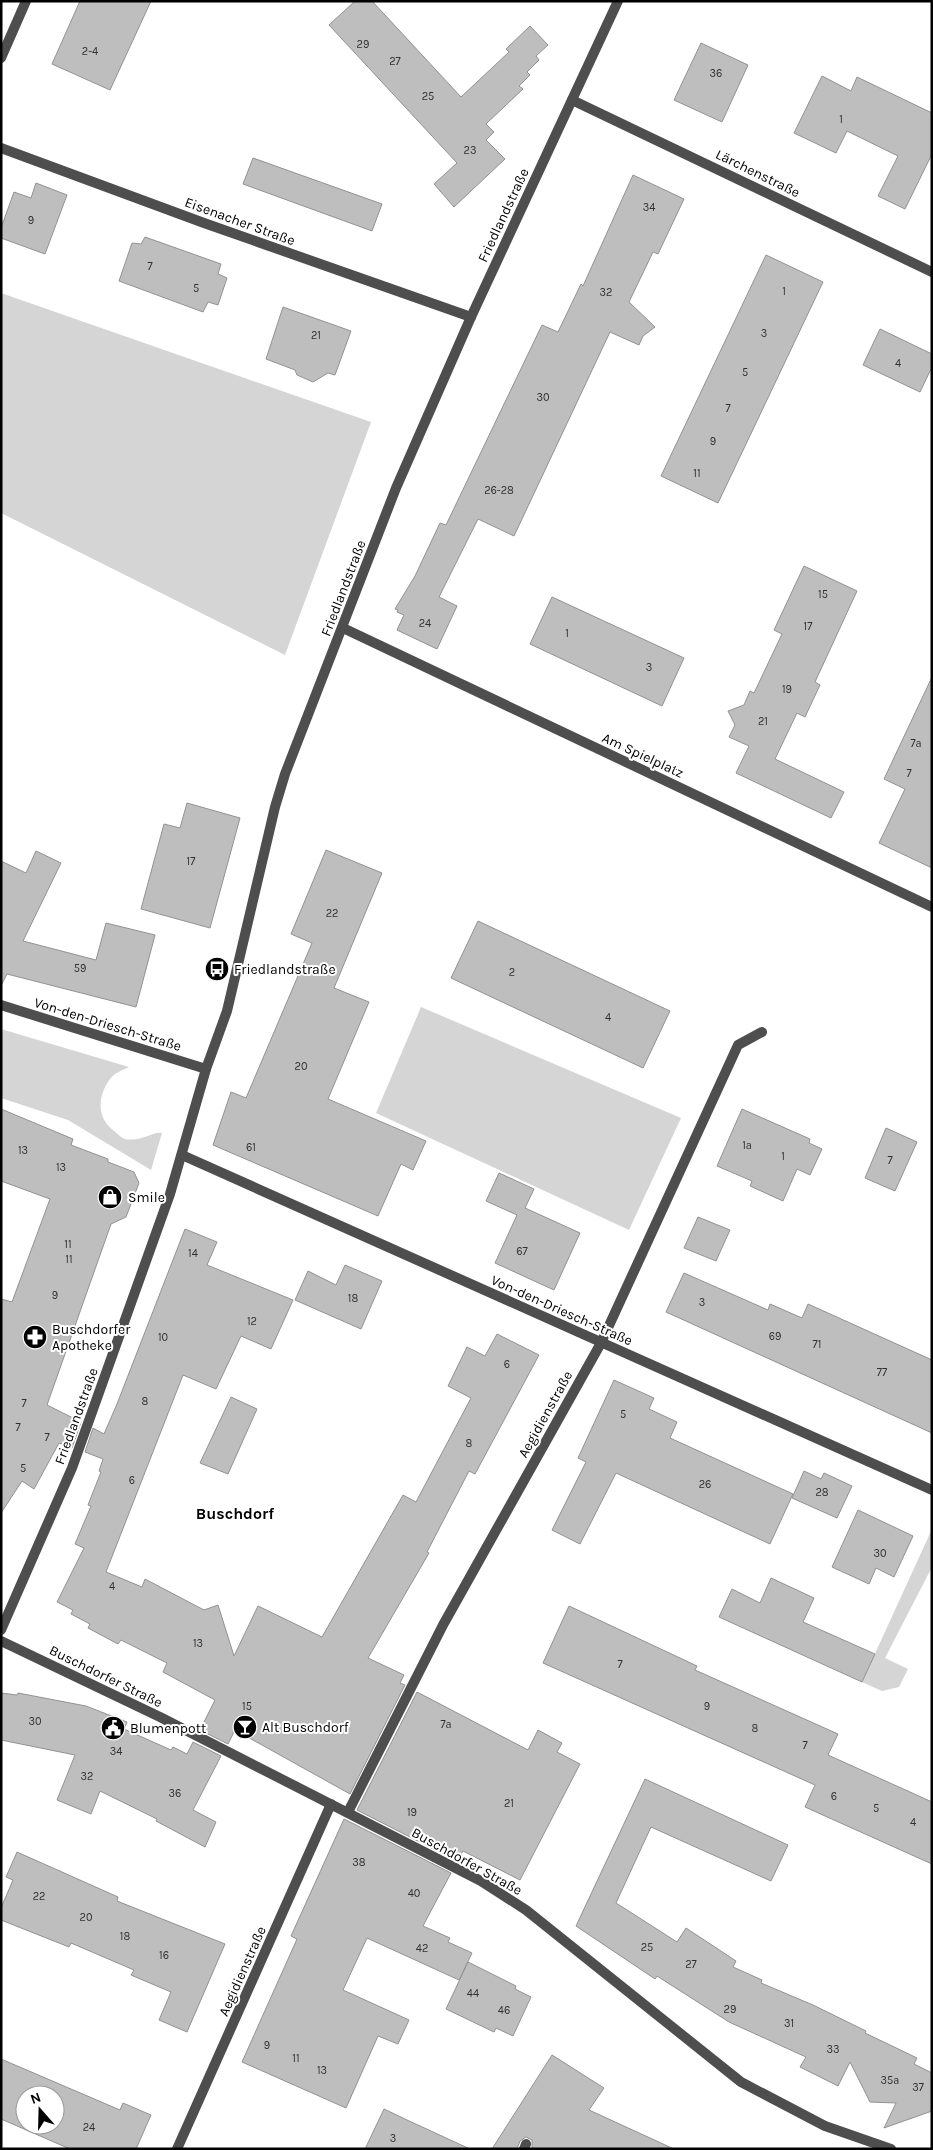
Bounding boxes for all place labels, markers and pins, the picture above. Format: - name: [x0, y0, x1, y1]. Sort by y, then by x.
- bus stop icon: Friedlandstraße: [204, 956, 230, 982]
- place label: Friedlandstraße: [234, 961, 336, 978]
- shop icon: Smile: [97, 1184, 123, 1210]
- place label: Smile: [128, 1189, 165, 1206]
- place label: Buschdorfer Apotheke: [52, 1321, 131, 1354]
- pharmacy icon: Buschdorfer Apotheke: [22, 1324, 48, 1350]
- bar icon: Alt Buschdorf: [232, 1714, 258, 1740]
- public building icon: Blumenpott: [100, 1715, 126, 1741]
- place label: Alt Buschdorf: [262, 1719, 349, 1736]
- place label: Blumenpott: [130, 1720, 206, 1737]

